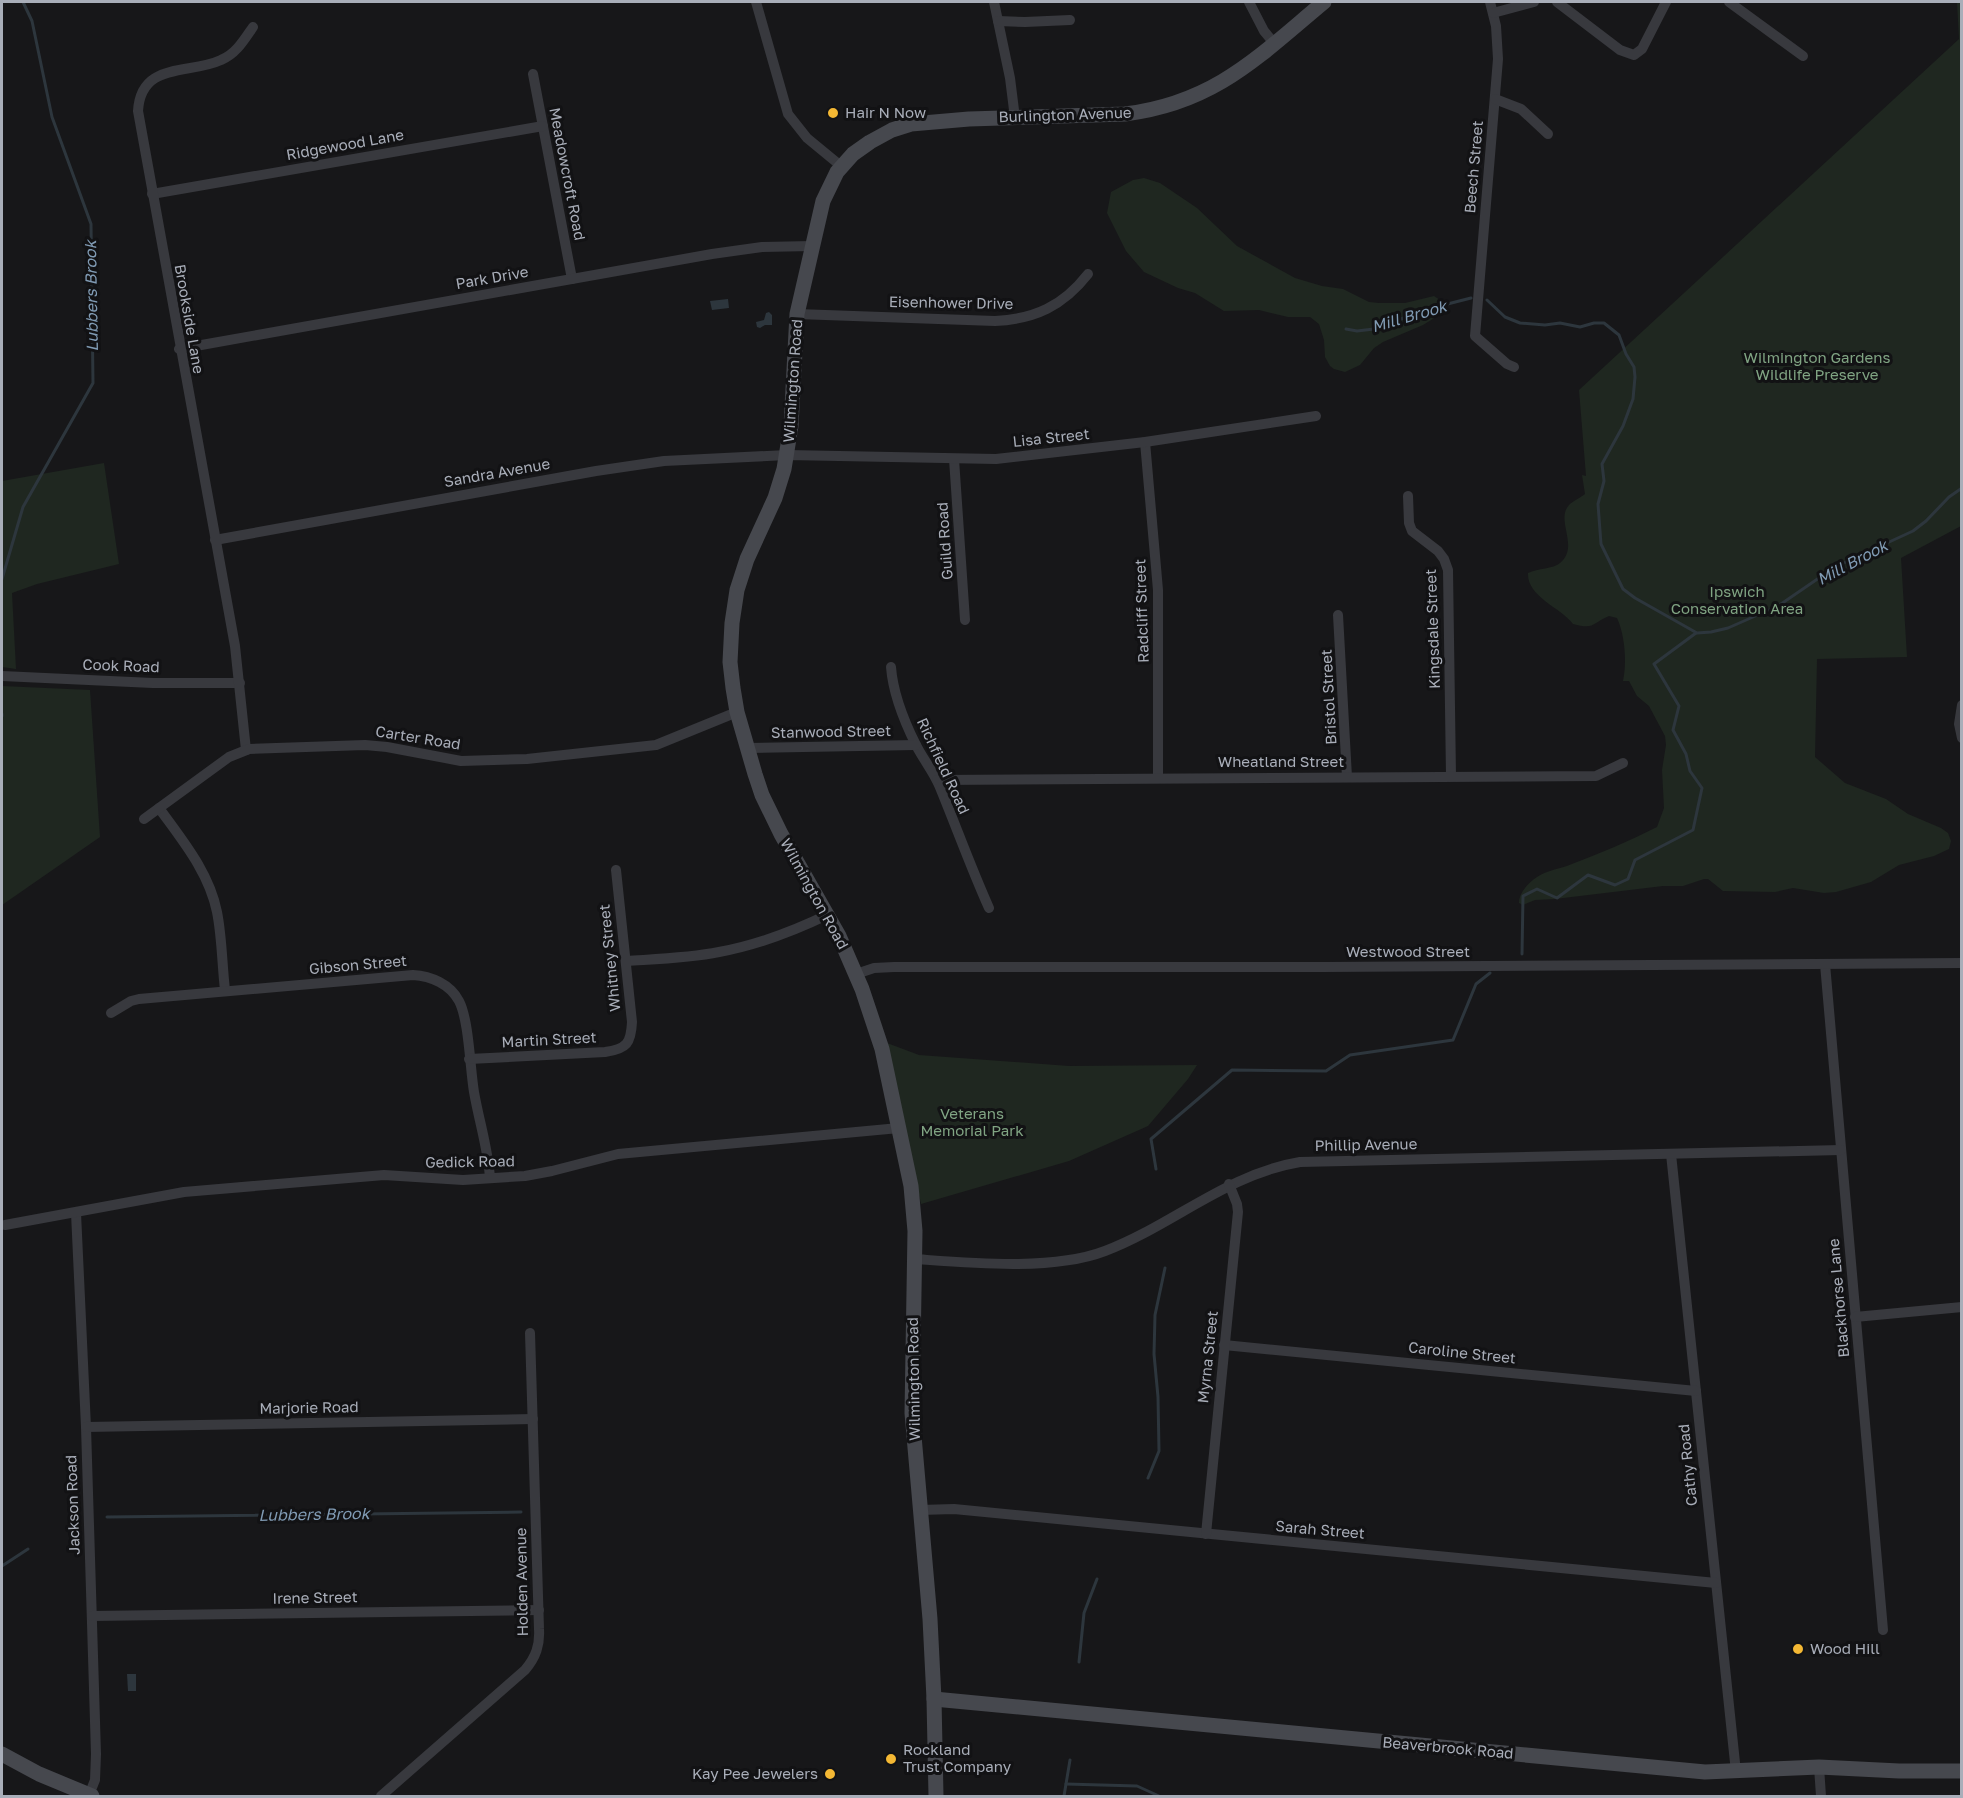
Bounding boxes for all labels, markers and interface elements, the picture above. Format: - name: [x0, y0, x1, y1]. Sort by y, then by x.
- place label: Hair N Now: [845, 103, 926, 121]
- street label: Burlington Avenue: [998, 103, 1132, 125]
- street label: Meadowcroft Road: [546, 106, 590, 242]
- marker: Hair N Now: [826, 106, 840, 120]
- street label: Beech Street: [1460, 120, 1486, 214]
- street label: Ridgewood Lane: [285, 125, 405, 163]
- water label: Lubbers Brook: [80, 238, 102, 352]
- street label: Park Drive: [454, 262, 530, 292]
- street label: Brookside Lane: [171, 263, 209, 375]
- street label: Eisenhower Drive: [889, 292, 1014, 312]
- water label: Mill Brook: [1369, 295, 1451, 336]
- street label: Wilmington Road: [779, 319, 805, 443]
- park label: Wilmington Gardens Wildlife Preserve: [1744, 348, 1890, 383]
- street label: Lisa Street: [1012, 424, 1090, 450]
- street label: Sandra Avenue: [442, 454, 552, 490]
- street label: Guild Road: [932, 502, 956, 581]
- water label: Mill Brook: [1813, 534, 1893, 589]
- street label: Radcliff Street: [1130, 559, 1152, 663]
- street label: Kingsdale Street: [1421, 569, 1443, 689]
- park label: Ipswich Conservation Area: [1671, 582, 1803, 617]
- street label: Bristol Street: [1317, 649, 1339, 745]
- street label: Cook Road: [82, 655, 160, 675]
- street label: Richfield Road: [914, 715, 974, 817]
- street label: Carter Road: [374, 721, 462, 753]
- street label: Stanwood Street: [771, 721, 891, 741]
- street label: Wheatland Street: [1218, 752, 1344, 770]
- street label: Wilmington Road: [777, 835, 853, 952]
- street label: Whitney Street: [594, 904, 624, 1013]
- street label: Westwood Street: [1346, 942, 1470, 960]
- street label: Gibson Street: [308, 951, 408, 977]
- street label: Martin Street: [501, 1028, 597, 1050]
- park label: Veterans Memorial Park: [920, 1104, 1024, 1139]
- street label: Phillip Avenue: [1315, 1134, 1418, 1154]
- street label: Gedick Road: [425, 1151, 515, 1171]
- street label: Blackhorse Lane: [1824, 1237, 1852, 1358]
- street label: Myrna Street: [1193, 1310, 1221, 1404]
- street label: Wilmington Road: [903, 1317, 923, 1441]
- street label: Caroline Street: [1407, 1337, 1517, 1367]
- street label: Marjorie Road: [259, 1397, 359, 1417]
- street label: Cathy Road: [1674, 1423, 1700, 1507]
- street label: Jackson Road: [61, 1455, 83, 1555]
- water label: Lubbers Brook: [258, 1503, 372, 1525]
- street label: Sarah Street: [1275, 1516, 1366, 1542]
- street label: Holden Avenue: [511, 1527, 531, 1637]
- street label: Irene Street: [272, 1587, 358, 1607]
- place label: Wood Hill: [1810, 1639, 1880, 1657]
- marker: Wood Hill: [1791, 1642, 1805, 1656]
- street label: Beaverbrook Road: [1382, 1732, 1514, 1762]
- place label: Rockland Trust Company: [903, 1740, 1012, 1775]
- marker: Rockland Trust Company: [884, 1752, 898, 1766]
- place label: Kay Pee Jewelers: [692, 1764, 818, 1782]
- marker: Kay Pee Jewelers: [823, 1767, 837, 1781]

